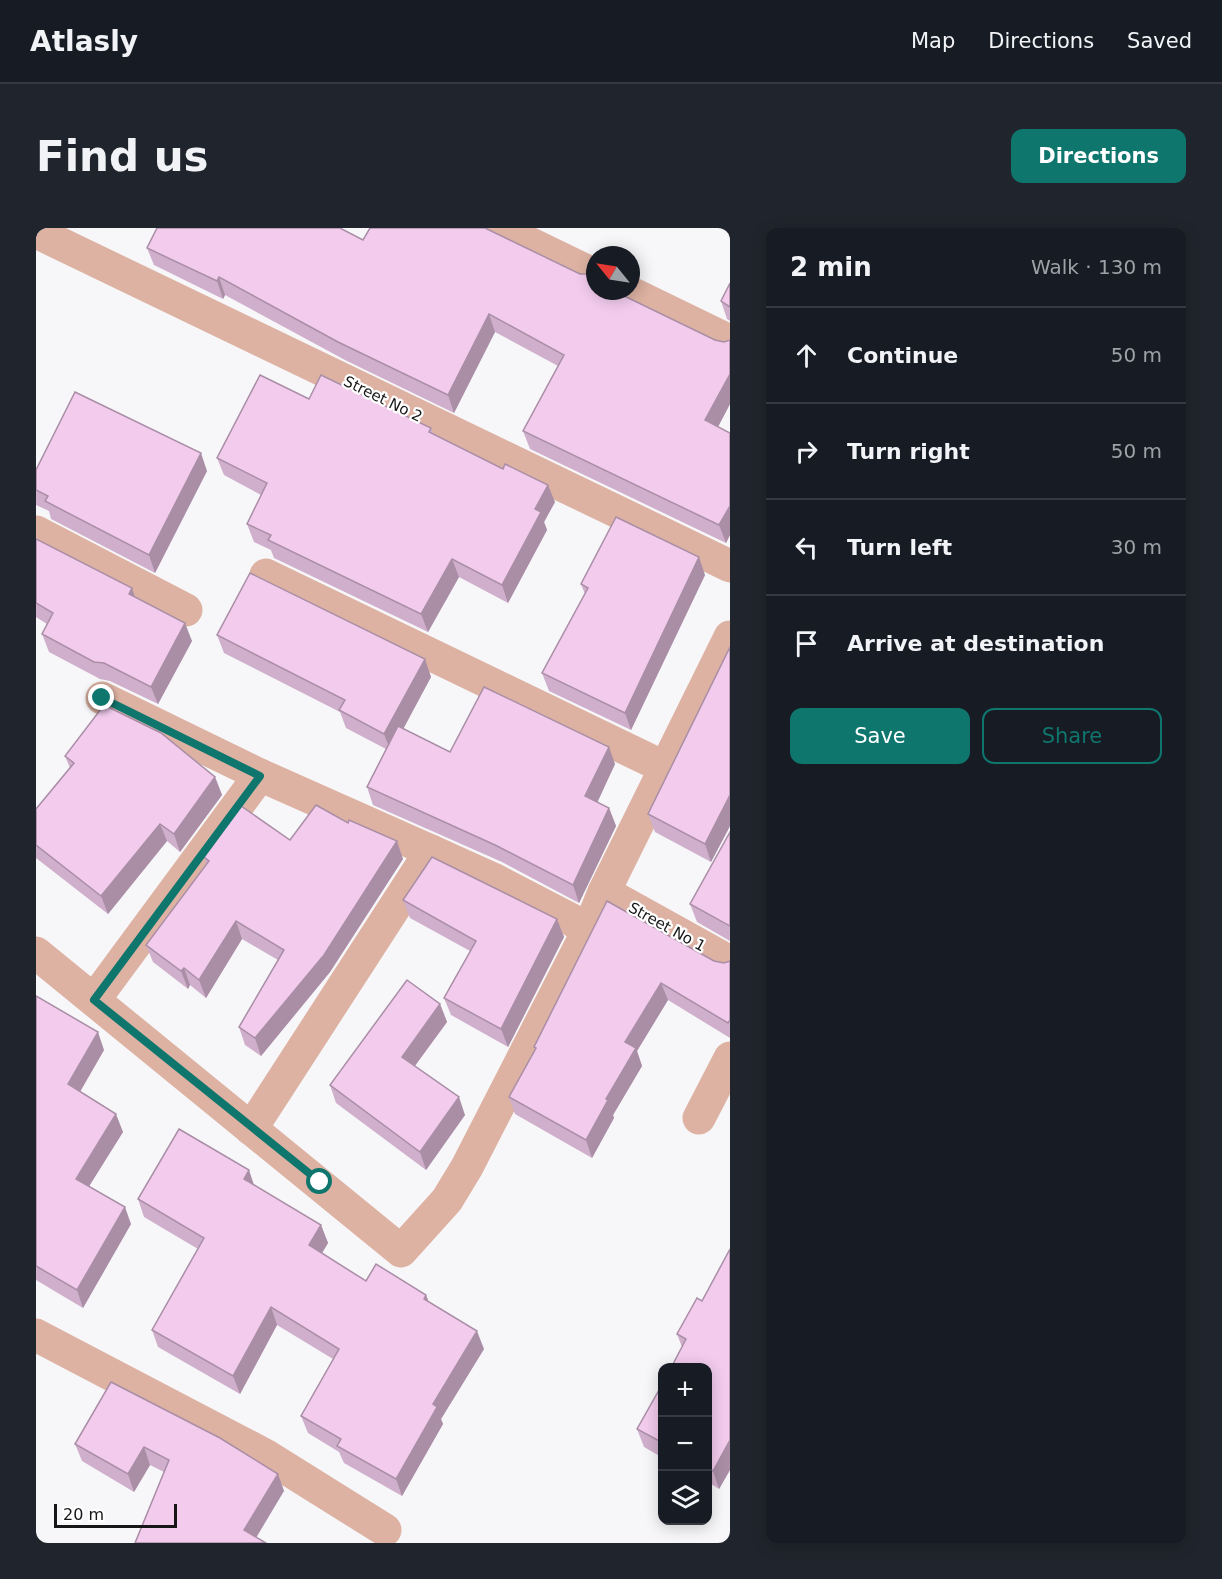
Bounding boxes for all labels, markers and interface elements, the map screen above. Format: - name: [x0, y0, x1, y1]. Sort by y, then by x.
- text: Atlasly: [30, 25, 138, 58]
- text: Map: [911, 29, 955, 53]
- text: Directions: [988, 29, 1094, 53]
- text: Saved: [1127, 29, 1192, 53]
- button: Directions: [1011, 129, 1186, 183]
- text: Find us: [36, 132, 209, 181]
- north arrow: [586, 246, 640, 300]
- text: 2 min: [790, 252, 872, 282]
- text: Walk · 130 m: [1031, 255, 1162, 279]
- icon: ahead: [790, 339, 823, 372]
- text: Continue: [847, 343, 958, 368]
- text: 50 m: [1111, 343, 1162, 367]
- street label: Street No 2: [341, 372, 425, 426]
- icon: right: [790, 435, 823, 468]
- text: Turn right: [847, 439, 970, 464]
- text: 50 m: [1111, 439, 1162, 463]
- icon: left: [790, 531, 823, 564]
- text: Turn left: [847, 535, 952, 560]
- text: 30 m: [1111, 535, 1162, 559]
- icon: arrive: [790, 627, 823, 660]
- text: Arrive at destination: [847, 631, 1104, 656]
- route end: [88, 684, 114, 710]
- button: Save: [790, 708, 970, 764]
- button: Share: [982, 708, 1162, 764]
- street label: Street No 1: [625, 899, 709, 955]
- route start: [306, 1168, 332, 1194]
- map controls: [658, 1363, 712, 1525]
- button: +: [658, 1363, 712, 1417]
- button: −: [658, 1417, 712, 1471]
- button: layers: [658, 1471, 712, 1525]
- scale bar: [54, 1501, 177, 1528]
- text: 20 m: [63, 1505, 104, 1524]

